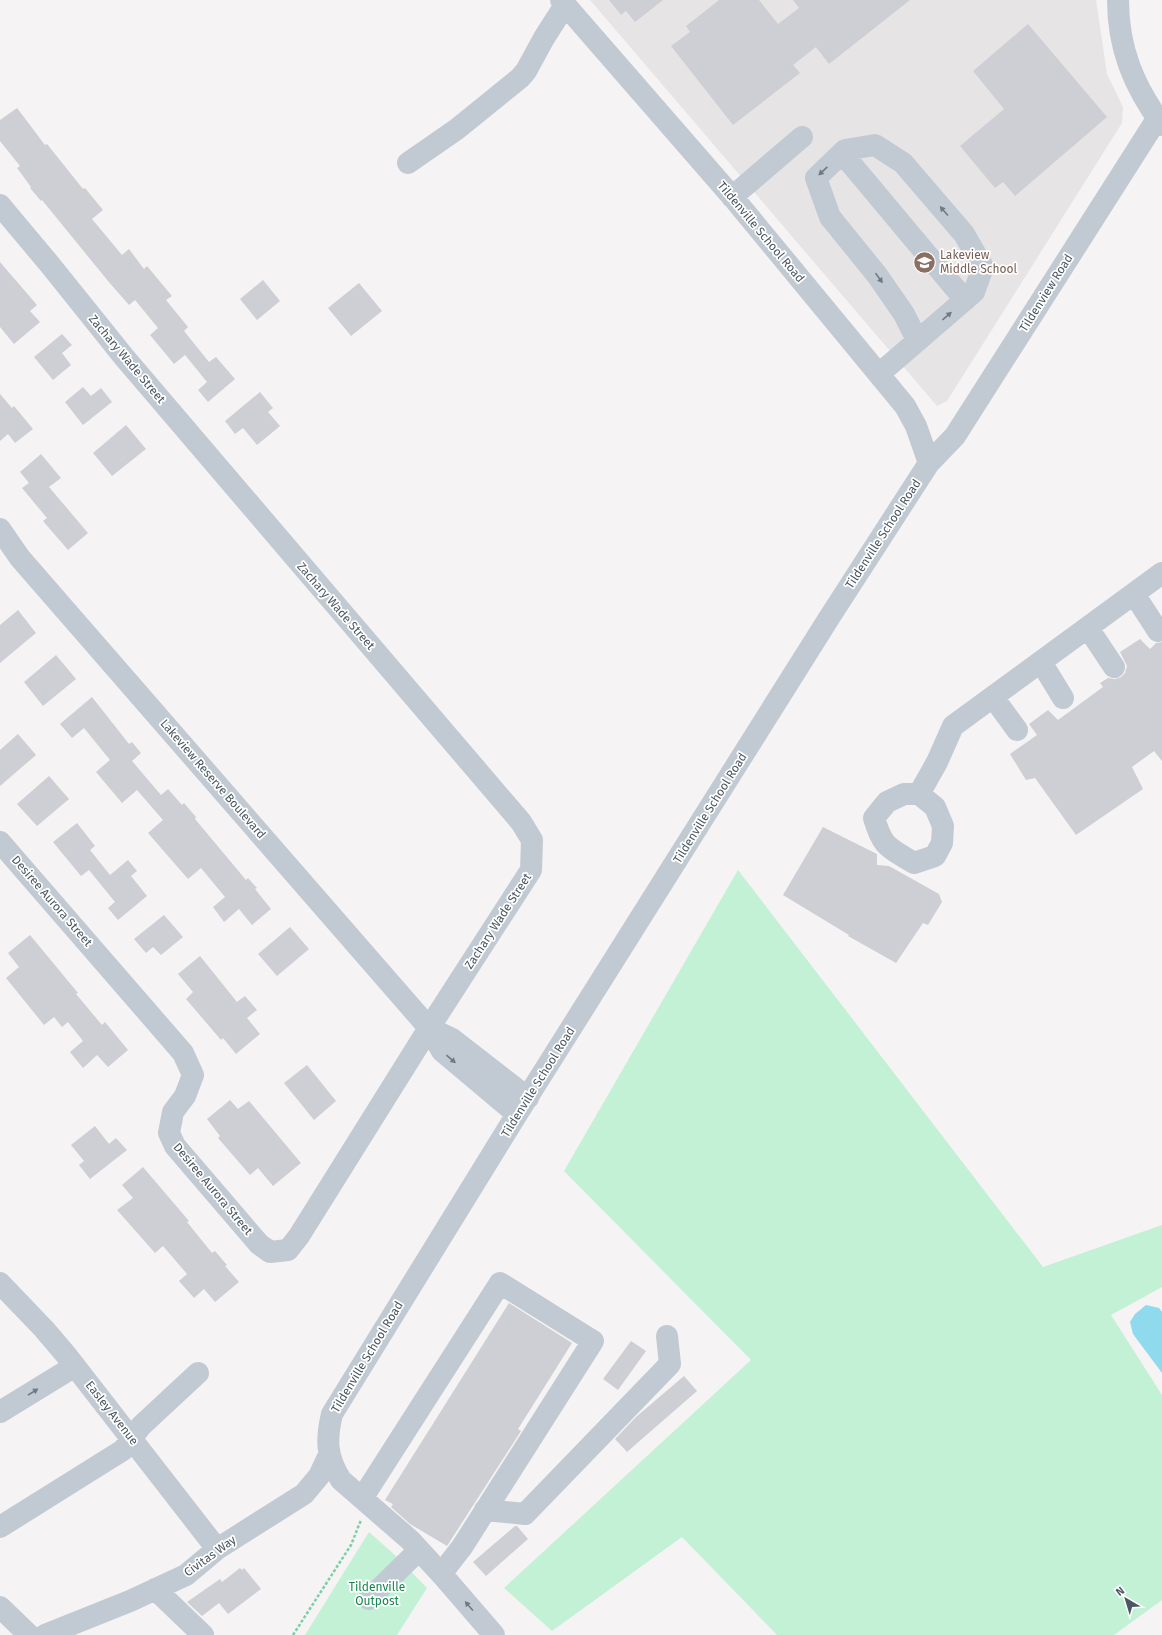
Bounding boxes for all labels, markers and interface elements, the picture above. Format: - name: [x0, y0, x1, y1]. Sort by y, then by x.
- one-way arrow: [818, 166, 828, 176]
- street label: Tildenville School Road: [715, 179, 807, 285]
- one-way arrow: [940, 206, 949, 217]
- place label: Lakeview Middle School: [940, 248, 1018, 276]
- school or university icon: Lakeview Middle School: [911, 249, 937, 275]
- street label: Tildenview Road: [1016, 252, 1076, 334]
- one-way arrow: [875, 273, 883, 284]
- one-way arrow: [942, 311, 953, 320]
- street label: Zachary Wade Street: [86, 312, 169, 407]
- street label: Tildenville School Road: [842, 477, 924, 591]
- street label: Zachary Wade Street: [294, 559, 378, 653]
- street label: Lakeview Reserve Boulevard: [157, 717, 269, 841]
- street label: Tildenville School Road: [670, 750, 750, 866]
- street label: Desiree Aurora Street: [9, 853, 96, 950]
- street label: Zachary Wade Street: [462, 870, 535, 971]
- street label: Tildenville School Road: [498, 1024, 578, 1140]
- one-way arrow: [446, 1054, 457, 1063]
- street label: Desiree Aurora Street: [171, 1140, 256, 1238]
- street label: Tildenville School Road: [328, 1299, 406, 1415]
- street label: Easley Avenue: [83, 1378, 141, 1448]
- one-way arrow: [27, 1388, 39, 1395]
- street label: Civitas Way: [181, 1532, 239, 1579]
- north arrow: [1106, 1579, 1146, 1619]
- park label: Tildenville Outpost: [349, 1580, 405, 1608]
- text: N: [1113, 1584, 1127, 1599]
- one-way arrow: [465, 1601, 474, 1611]

